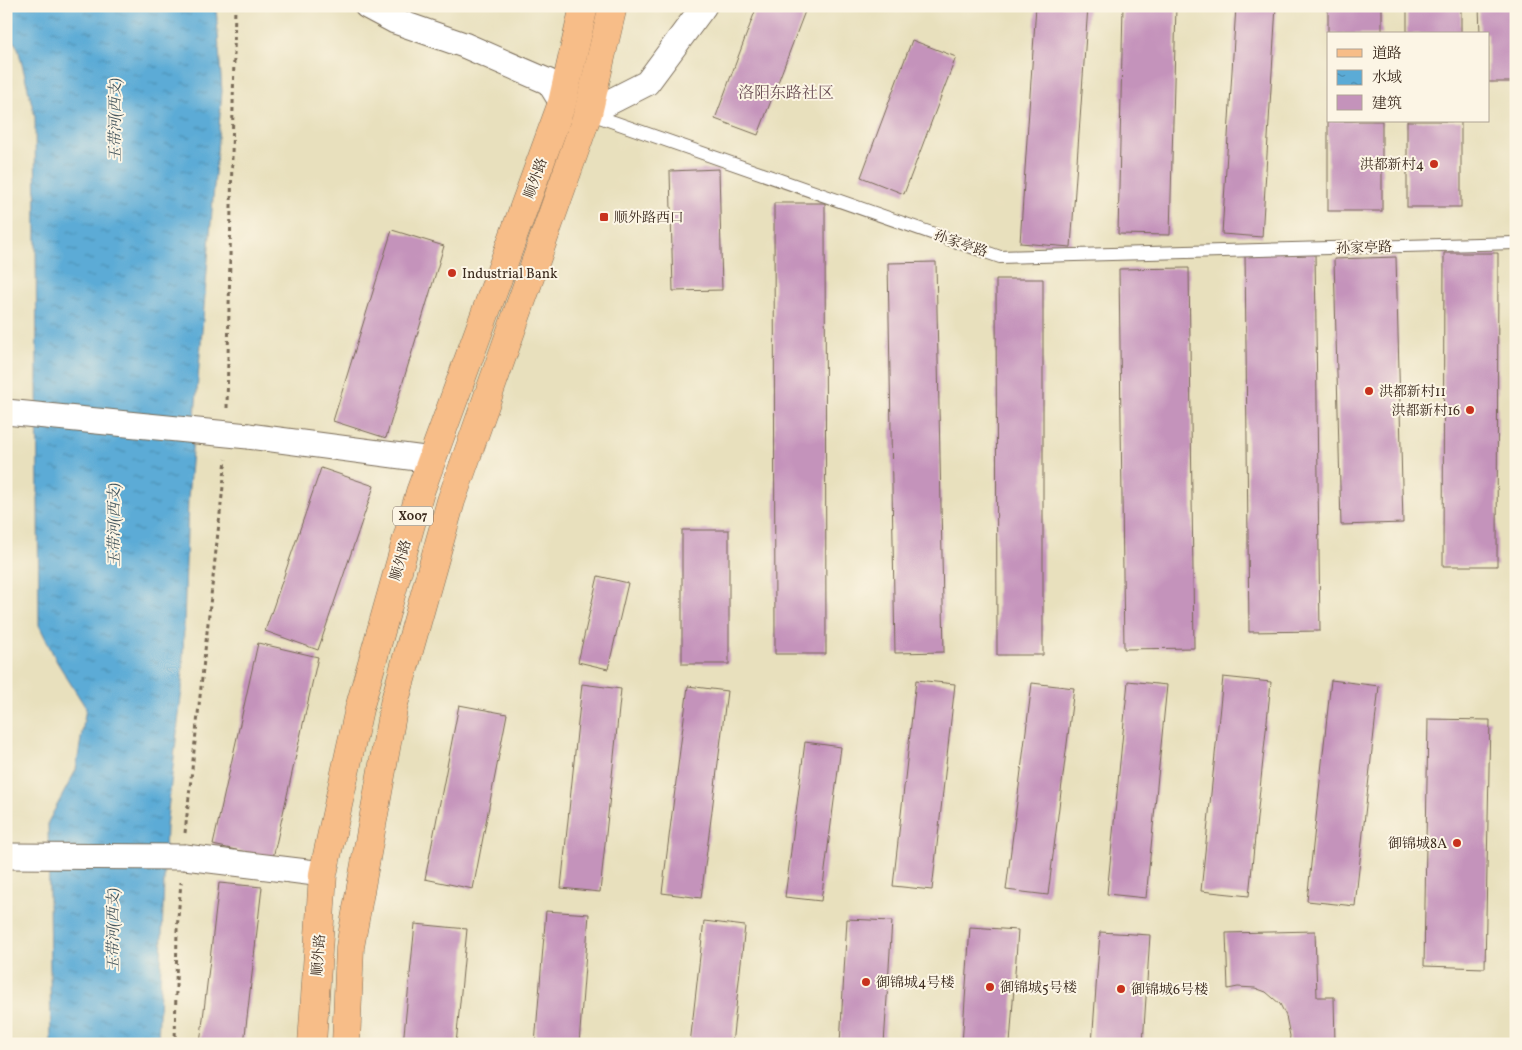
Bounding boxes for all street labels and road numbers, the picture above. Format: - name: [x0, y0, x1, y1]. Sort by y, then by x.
- street label: 顺外路: [520, 156, 553, 201]
- street label: 孙家亭路: [931, 226, 990, 263]
- street label: 孙家亭路: [1336, 238, 1392, 259]
- road number: X007: [393, 506, 433, 526]
- street label: 顺外路: [387, 538, 416, 583]
- street label: 顺外路: [309, 933, 330, 977]

